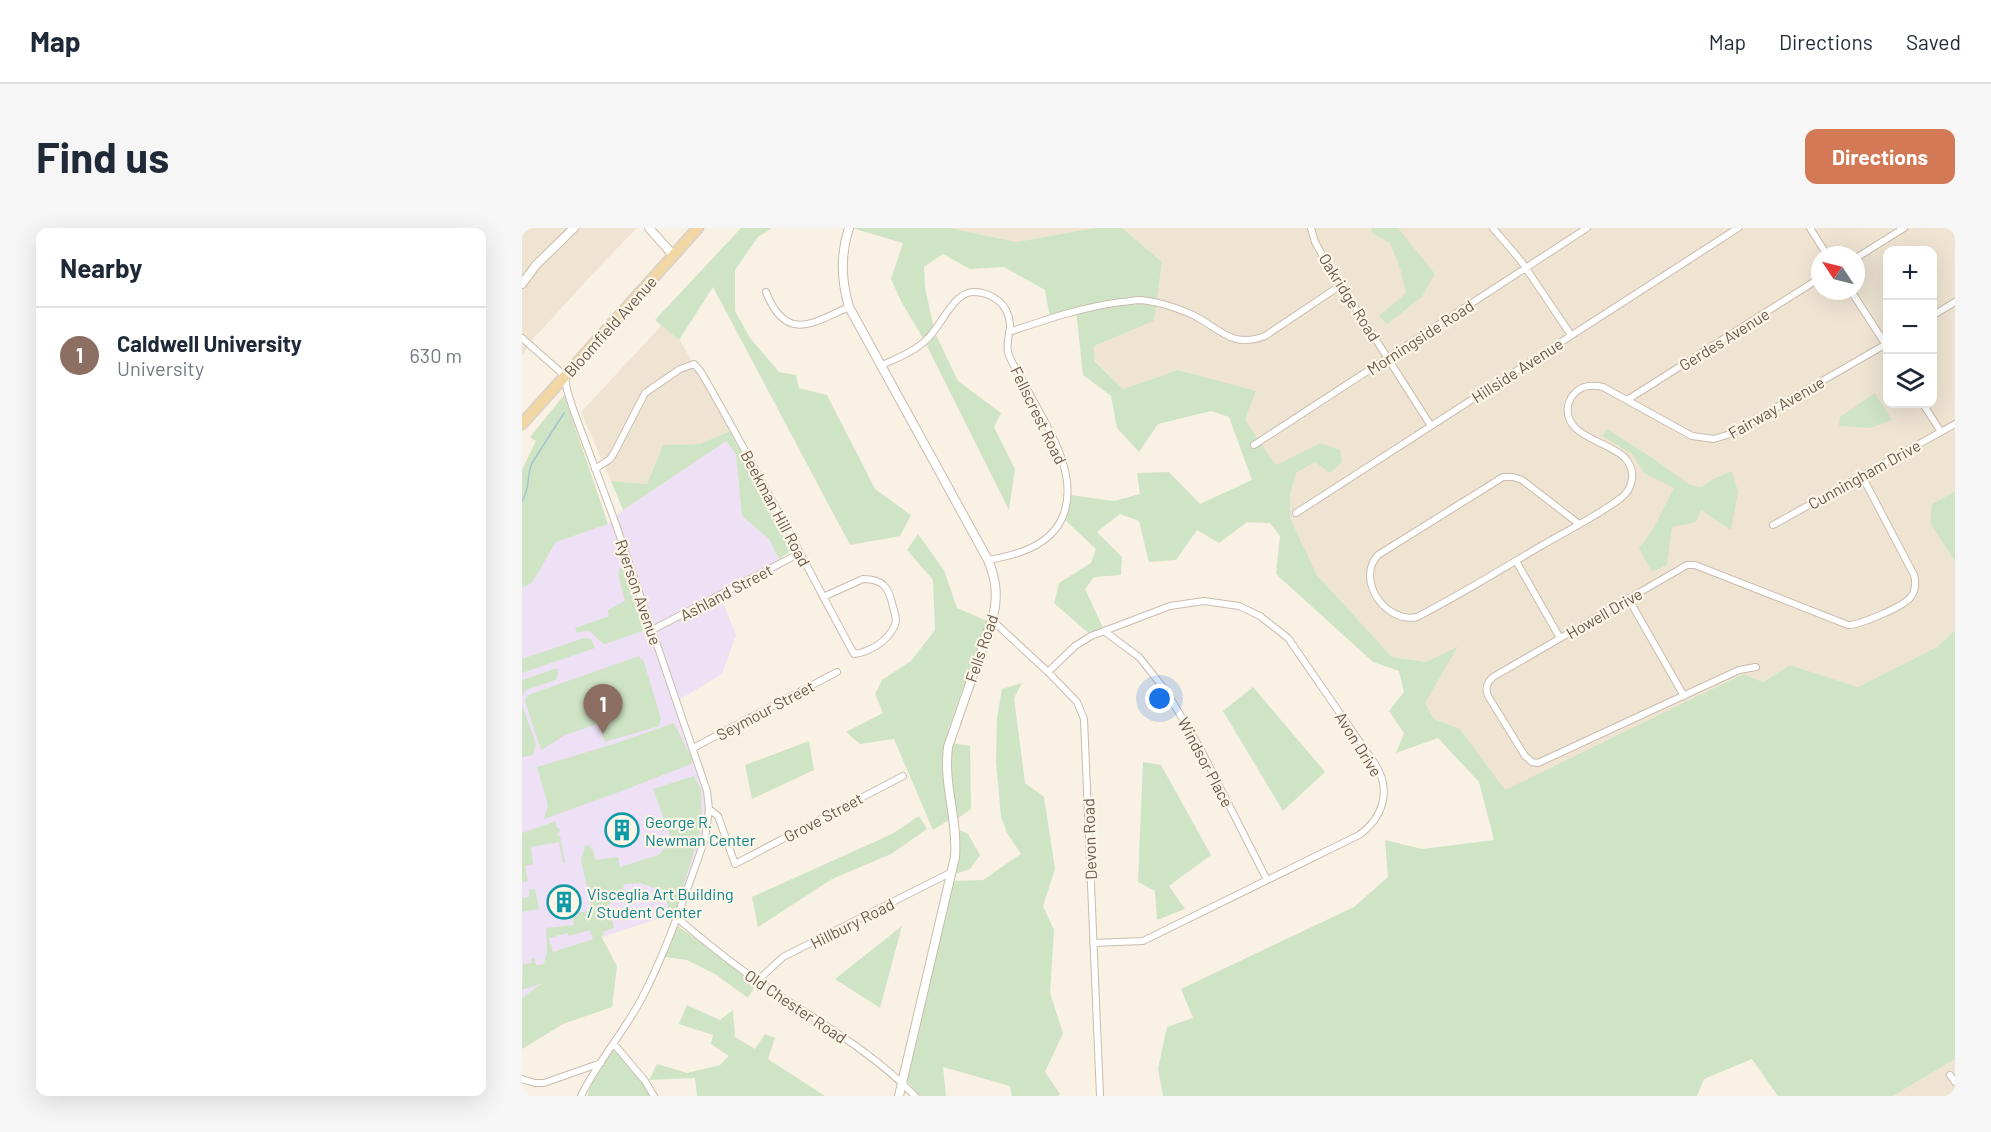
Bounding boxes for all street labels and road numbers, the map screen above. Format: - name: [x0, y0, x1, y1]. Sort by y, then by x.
- street label: Oakridge Road: [1315, 249, 1385, 345]
- street label: Bloomfield Avenue: [560, 272, 660, 380]
- street label: Morningside Road: [1363, 295, 1477, 379]
- street label: Gerdes Avenue: [1675, 304, 1773, 374]
- street label: Hillside Avenue: [1468, 333, 1566, 407]
- street label: Fellscrest Road: [1007, 363, 1071, 467]
- street label: Fairway Avenue: [1724, 372, 1828, 442]
- street label: Cunningham Drive: [1804, 435, 1924, 513]
- street label: Beekman Hill Road: [737, 447, 815, 569]
- street label: Ryerson Avenue: [612, 537, 666, 647]
- street label: Ashland Street: [676, 560, 776, 624]
- street label: Howell Drive: [1562, 584, 1646, 642]
- street label: Fells Road: [961, 612, 1001, 684]
- street label: Seymour Street: [713, 676, 817, 744]
- street label: Avon Drive: [1332, 708, 1386, 780]
- street label: Windsor Place: [1174, 714, 1238, 810]
- street label: Grove Street: [780, 788, 866, 846]
- street label: Devon Road: [1078, 798, 1100, 880]
- street label: Hillbury Road: [807, 894, 897, 952]
- street label: Old Chester Road: [742, 965, 850, 1047]

